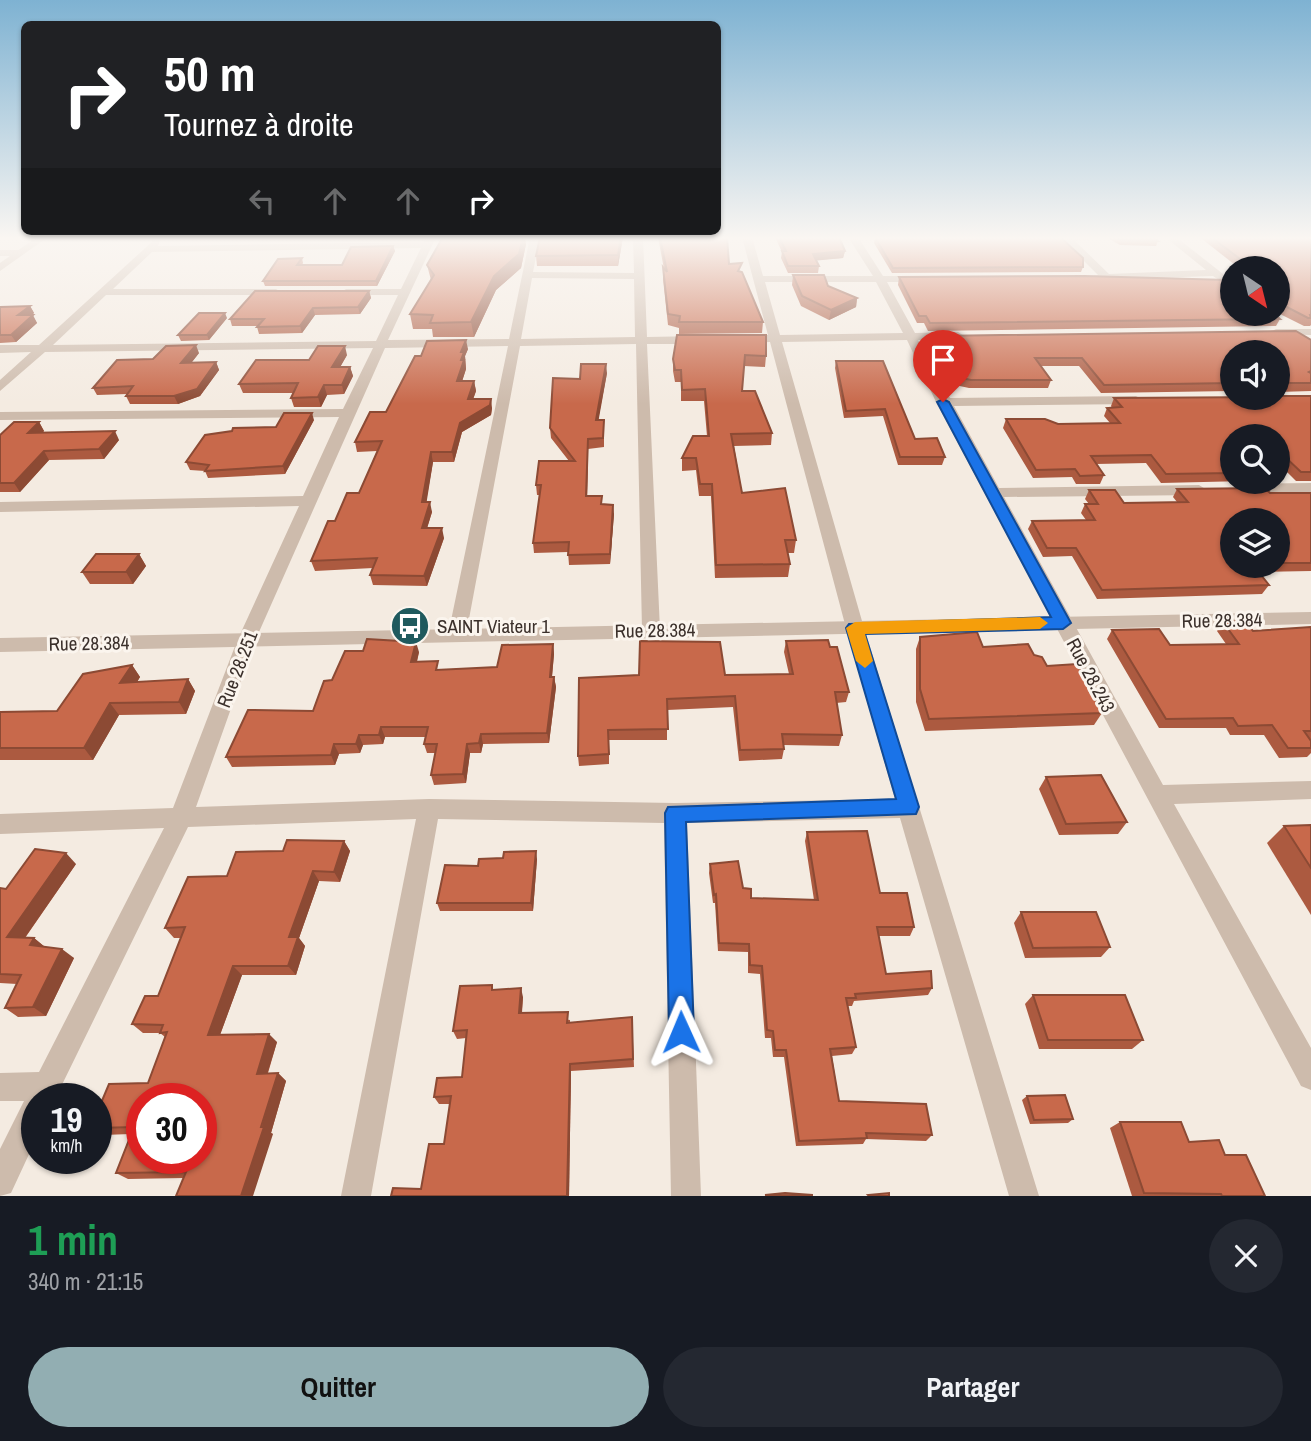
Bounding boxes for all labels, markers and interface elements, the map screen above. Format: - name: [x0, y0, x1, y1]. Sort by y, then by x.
- text: 50 m: [164, 40, 256, 106]
- icon: right: [49, 49, 140, 140]
- text: Tournez à droite: [164, 103, 354, 146]
- icon: left: [243, 182, 281, 220]
- icon: ahead: [316, 182, 354, 220]
- icon: ahead: [389, 182, 427, 220]
- icon: right: [462, 182, 500, 220]
- north arrow: [1220, 256, 1290, 326]
- map controls: [1220, 256, 1290, 578]
- pin: [913, 330, 973, 402]
- button: sound: [1220, 340, 1290, 410]
- icon: arrive: [924, 341, 962, 379]
- button: search: [1220, 424, 1290, 494]
- button: layers: [1220, 508, 1290, 578]
- bus stop icon: SAINT Viateur 1: [389, 605, 431, 647]
- street label: Rue 28.384: [1181, 606, 1263, 634]
- place label: SAINT Viateur 1: [437, 613, 550, 639]
- street label: Rue 28.384: [614, 616, 696, 644]
- street label: Rue 28.251: [210, 626, 264, 711]
- street label: Rue 28.384: [48, 629, 130, 657]
- street label: Rue 28.243: [1061, 633, 1121, 717]
- position arrow: [644, 995, 718, 1069]
- speed limit sign: 30: [126, 1083, 217, 1174]
- text: 19: [51, 1096, 82, 1143]
- text: km/h: [51, 1133, 83, 1158]
- text: 1 min: [28, 1212, 118, 1268]
- button: close: [1209, 1219, 1283, 1293]
- text: 340 m · 21:15: [28, 1266, 143, 1297]
- button: Quitter: [28, 1347, 649, 1427]
- button: Partager: [663, 1347, 1283, 1427]

